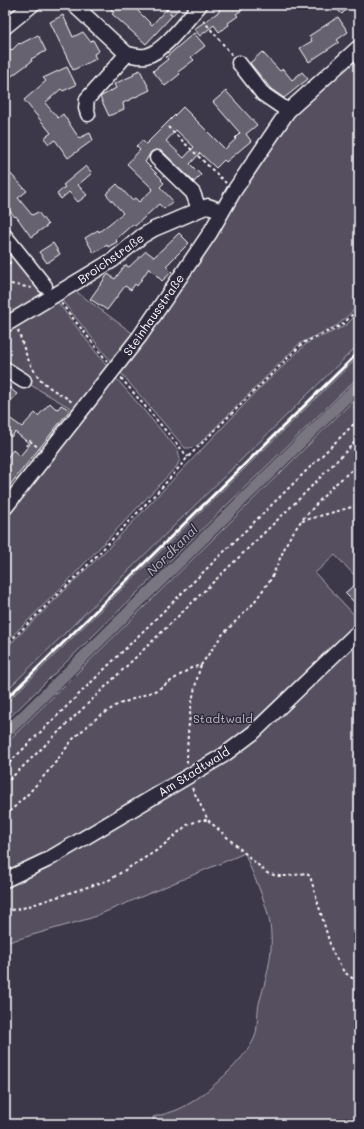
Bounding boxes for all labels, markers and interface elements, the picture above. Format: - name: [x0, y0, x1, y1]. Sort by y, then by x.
- street label: Broichstraße: [74, 229, 147, 287]
- street label: Steinhausstraße: [119, 270, 187, 358]
- water label: Nordkanal: [142, 520, 201, 579]
- park label: Stadtwald: [193, 710, 253, 726]
- street label: Am Stadtwald: [155, 743, 233, 800]

